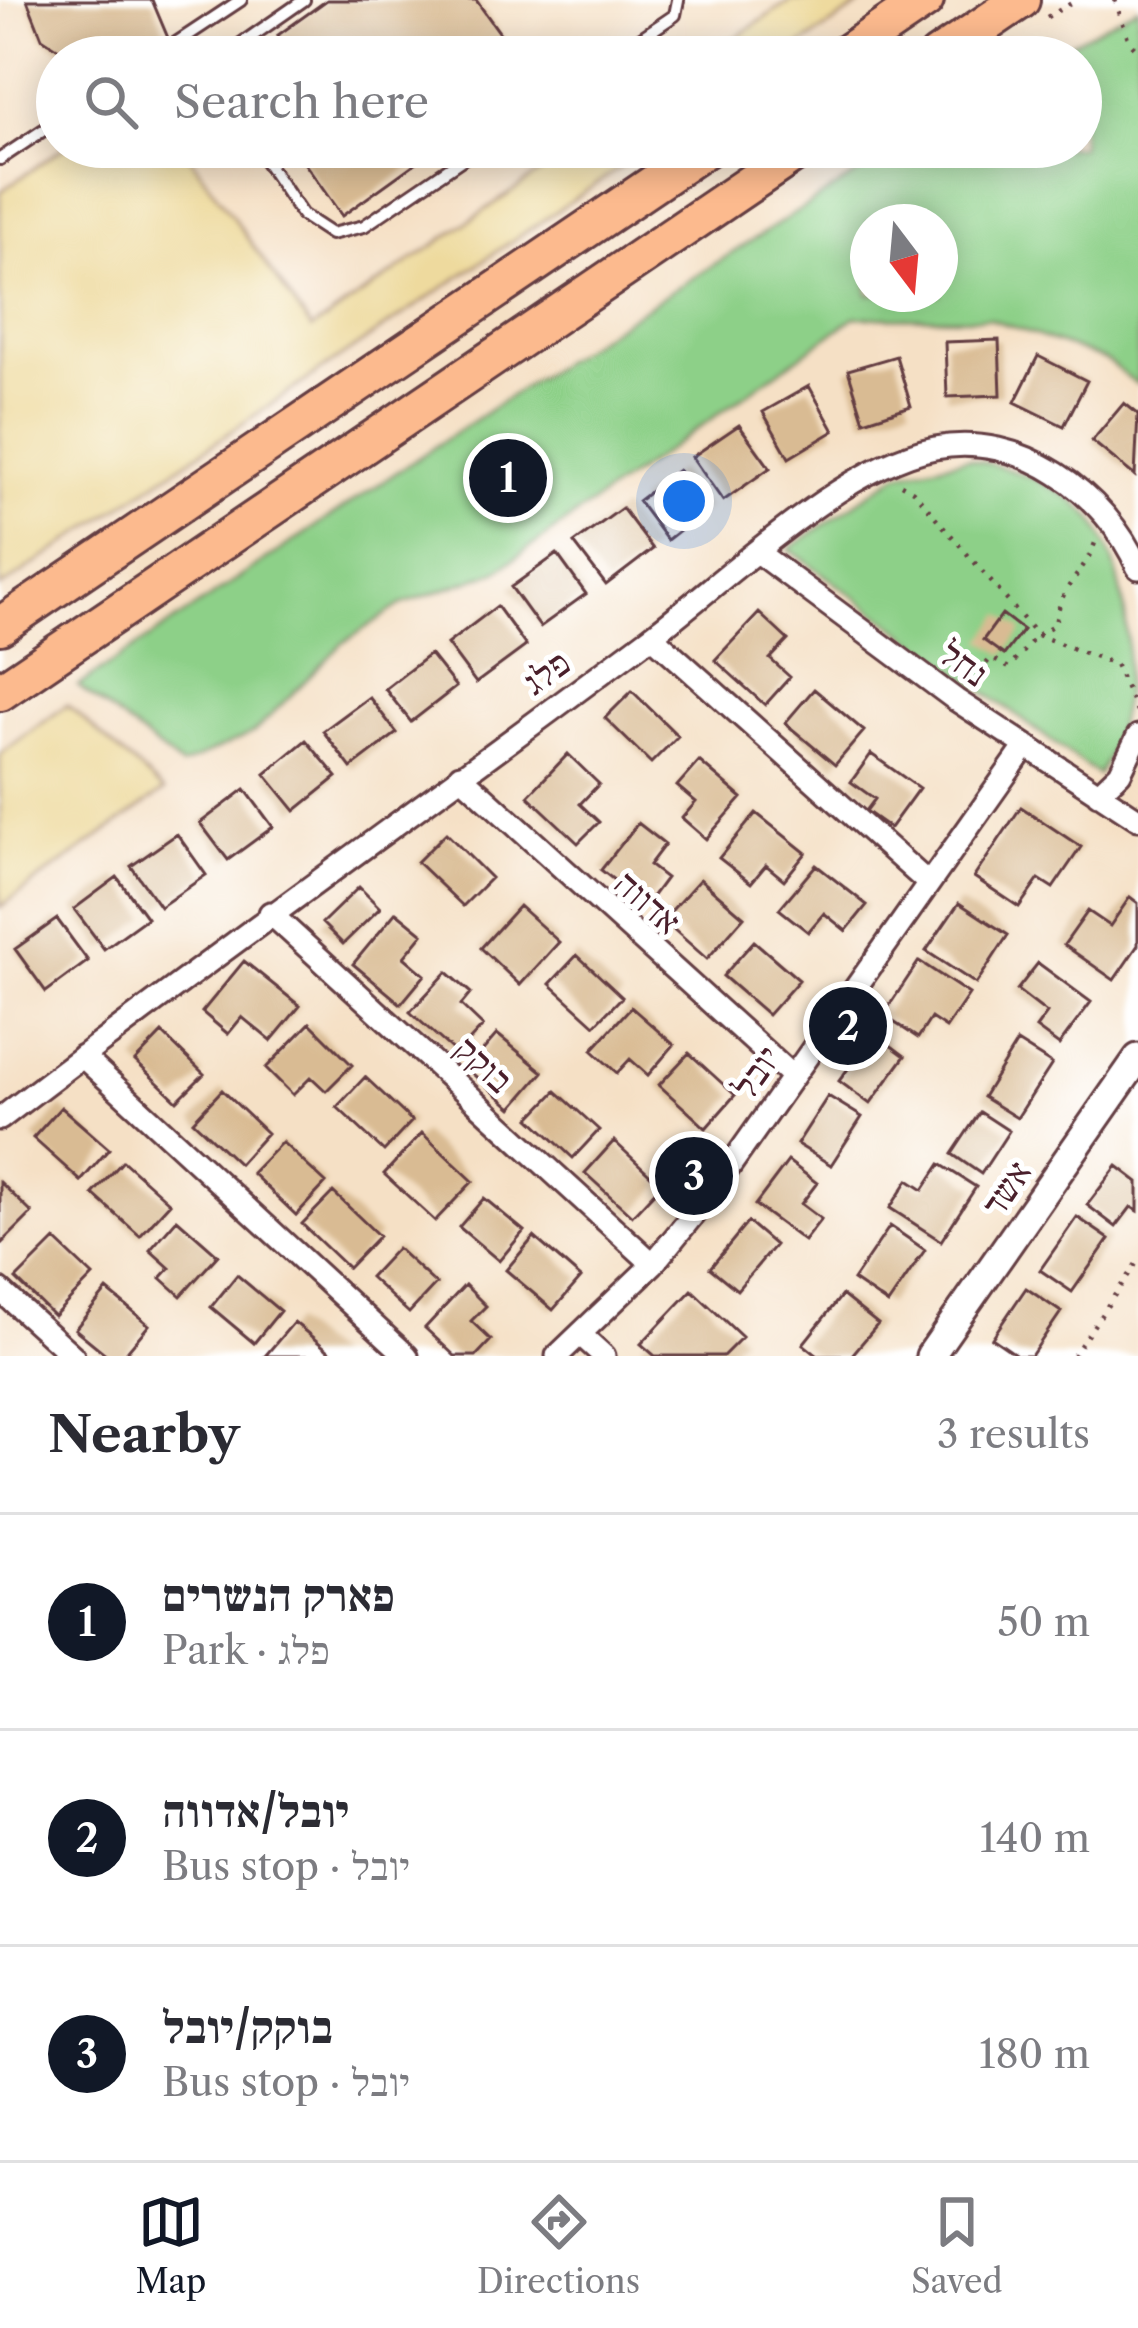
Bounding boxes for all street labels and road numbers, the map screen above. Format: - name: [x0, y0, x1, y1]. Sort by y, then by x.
- street label: נחל: [931, 631, 997, 695]
- street label: פלג: [514, 640, 578, 704]
- street label: אדווה: [606, 861, 690, 943]
- street label: בוקק: [446, 1026, 522, 1102]
- street label: יובל: [722, 1037, 790, 1107]
- street label: אשד: [972, 1152, 1040, 1224]

